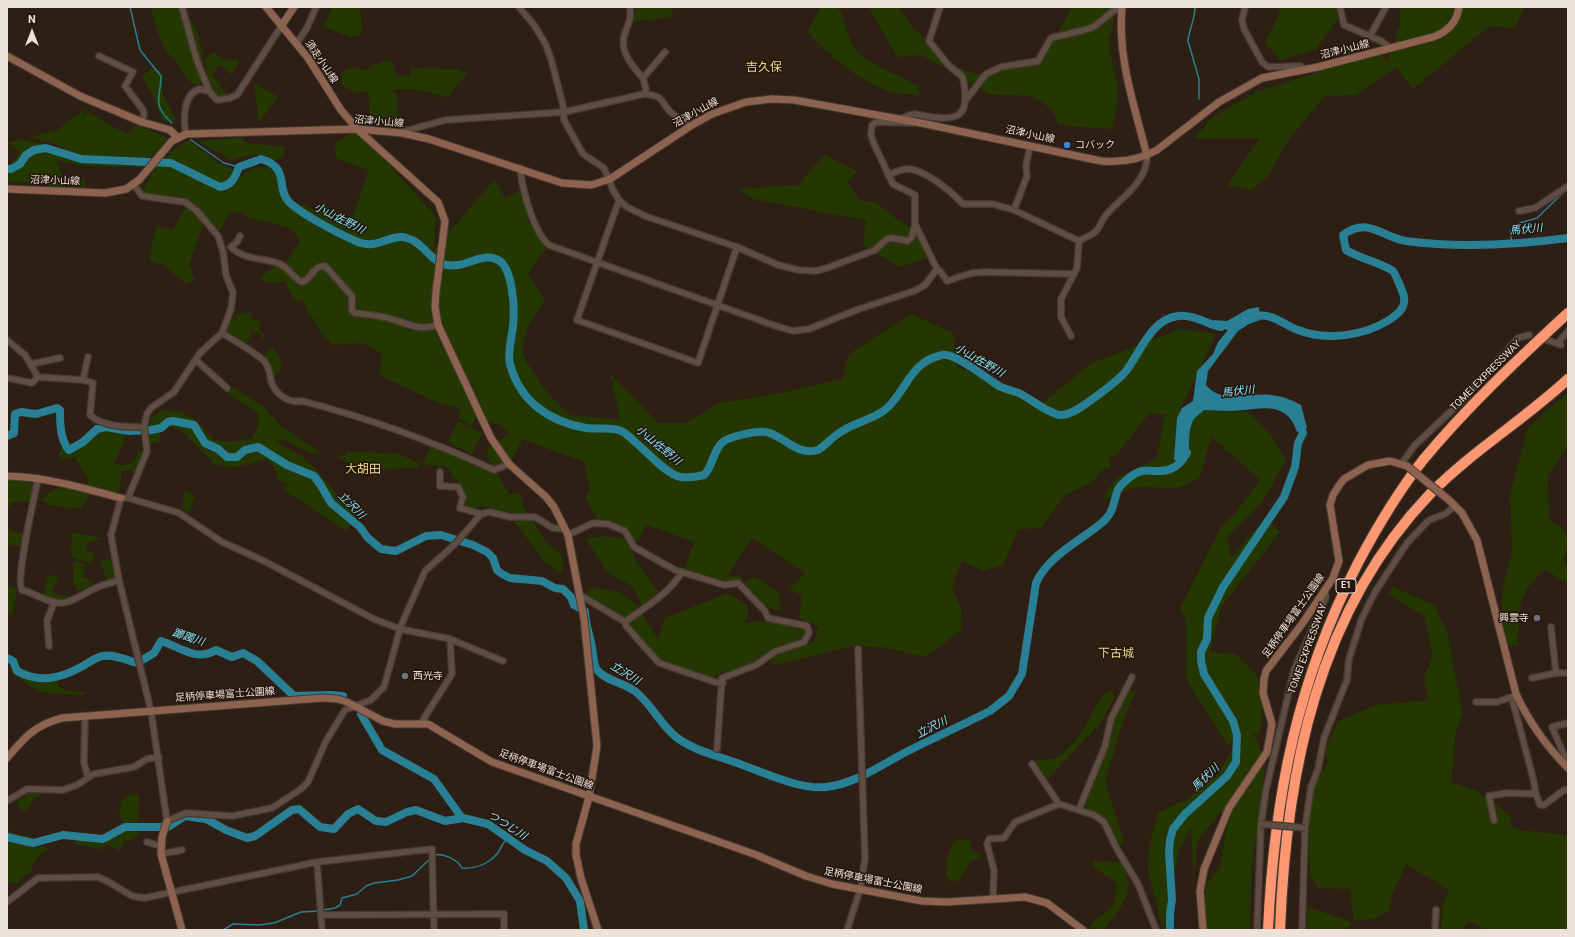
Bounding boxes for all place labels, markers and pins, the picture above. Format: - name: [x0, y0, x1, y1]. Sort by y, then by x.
- place label: コバック: [1075, 139, 1115, 151]
- marker: コバック: [1062, 140, 1072, 150]
- place label: 興雲寺: [1499, 612, 1529, 624]
- marker: 興雲寺: [1532, 613, 1542, 623]
- place label: 西光寺: [413, 670, 443, 682]
- marker: 西光寺: [400, 671, 410, 681]

